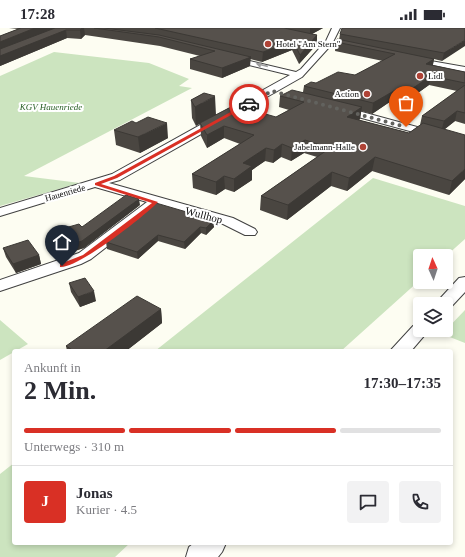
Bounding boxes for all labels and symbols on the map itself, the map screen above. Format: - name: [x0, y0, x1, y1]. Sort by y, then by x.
- marker: Hotel "Am Stern": [263, 39, 273, 49]
- place label: Hotel "Am Stern": [276, 39, 341, 49]
- one-way arrow: [255, 62, 267, 68]
- marker: Lidl: [415, 71, 425, 81]
- place label: Lidl: [428, 71, 443, 81]
- courier: [229, 84, 269, 124]
- pin: [389, 86, 423, 127]
- place label: Action: [335, 89, 359, 99]
- marker: Action: [362, 89, 372, 99]
- park label: KGV Hauenriede: [19, 102, 82, 112]
- place label: Jabelmann-Halle: [294, 142, 355, 152]
- marker: Jabelmann-Halle: [358, 142, 368, 152]
- street label: Hauenriede: [44, 182, 86, 204]
- street label: Wullhop: [184, 204, 224, 226]
- pin: [45, 225, 79, 266]
- north arrow: [413, 249, 453, 289]

